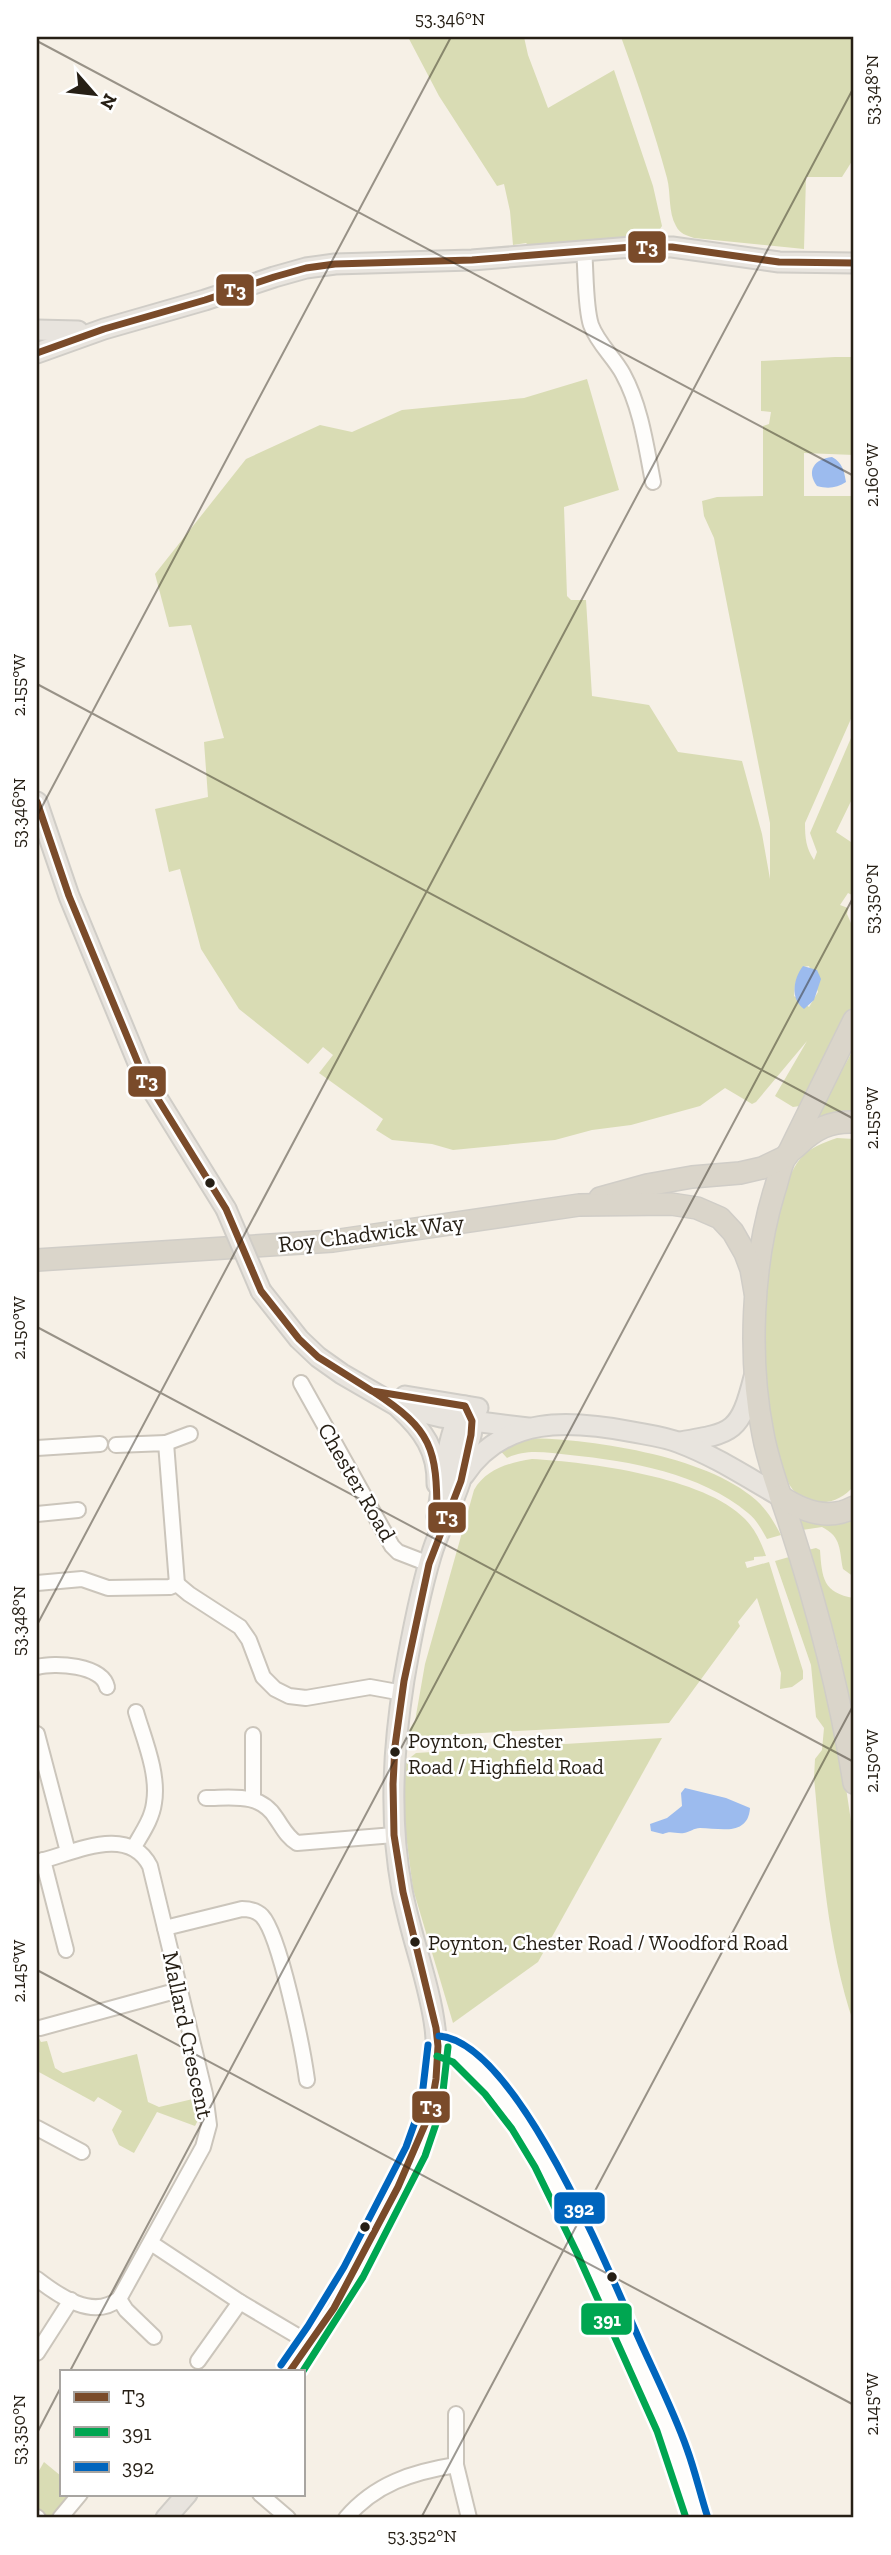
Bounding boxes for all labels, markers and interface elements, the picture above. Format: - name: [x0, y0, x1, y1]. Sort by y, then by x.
- text: 53.346°N: [415, 8, 485, 30]
- text: 53.348°N: [861, 55, 883, 125]
- north arrow: [60, 60, 130, 130]
- text: N: [95, 90, 122, 114]
- line badge: T3: [627, 230, 667, 264]
- text: T3: [636, 236, 658, 259]
- line badge: T3: [215, 273, 255, 307]
- text: T3: [224, 279, 246, 302]
- text: 2.160°W: [861, 443, 883, 507]
- text: 2.155°W: [8, 654, 30, 716]
- text: 53.346°N: [8, 778, 30, 848]
- text: 53.350°N: [861, 864, 883, 934]
- line badge: T3: [127, 1065, 167, 1098]
- text: T3: [136, 1070, 158, 1093]
- text: 2.155°W: [861, 1087, 883, 1149]
- unlabelled marker: [203, 1176, 217, 1190]
- street label: Roy Chadwick Way: [276, 1208, 466, 1258]
- text: 2.150°W: [8, 1296, 30, 1360]
- street label: Chester Road: [312, 1418, 402, 1546]
- line badge: T3: [427, 1501, 467, 1534]
- text: T3: [436, 1506, 458, 1529]
- text: 53.348°N: [8, 1586, 30, 1656]
- place label: Poynton, Chester Road / Highfield Road: [408, 1728, 604, 1779]
- text: 2.150°W: [861, 1729, 883, 1793]
- marker: Poynton, Chester Road / Highfield Road: [388, 1745, 402, 1759]
- place label: Poynton, Chester Road / Woodford Road: [428, 1930, 789, 1955]
- marker: Poynton, Chester Road / Woodford Road: [408, 1935, 422, 1949]
- text: 2.145°W: [8, 1939, 30, 2002]
- street label: Mallard Crescent: [157, 1949, 220, 2122]
- line badge: T3: [411, 2090, 451, 2124]
- text: T3: [420, 2096, 442, 2119]
- line badge: 392: [553, 2191, 606, 2225]
- text: 392: [564, 2197, 594, 2220]
- unlabelled marker: [358, 2220, 372, 2234]
- unlabelled marker: [605, 2270, 619, 2284]
- line badge: 391: [580, 2302, 633, 2336]
- text: 391: [593, 2308, 621, 2331]
- legend: [60, 2370, 304, 2496]
- text: 2.145°W: [861, 2372, 883, 2435]
- text: T3: [122, 2384, 145, 2409]
- text: 53.350°N: [8, 2395, 30, 2465]
- text: 391: [122, 2420, 152, 2445]
- text: 392: [122, 2454, 154, 2479]
- text: 53.352°N: [387, 2525, 457, 2547]

